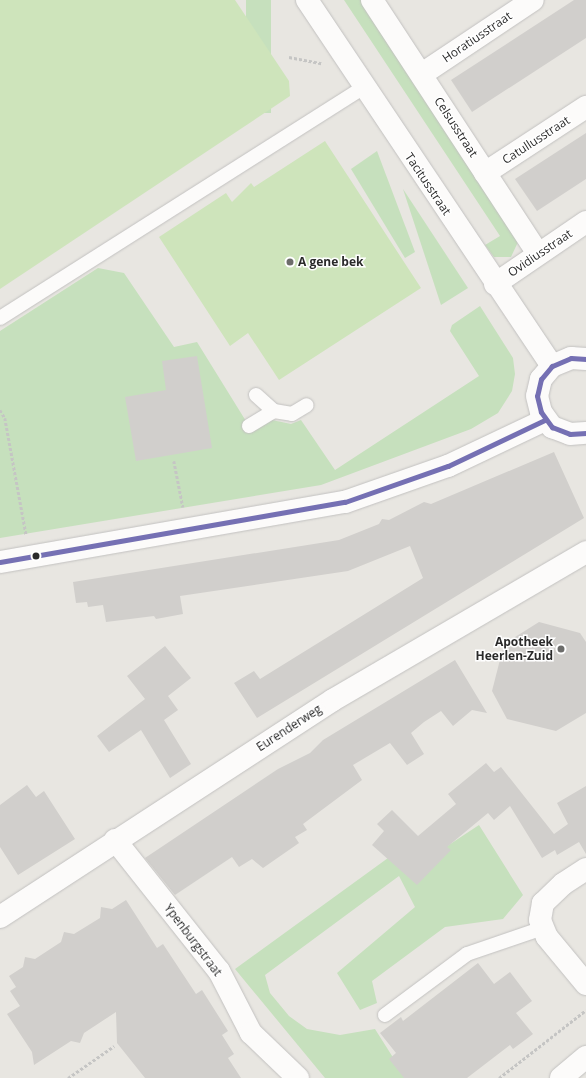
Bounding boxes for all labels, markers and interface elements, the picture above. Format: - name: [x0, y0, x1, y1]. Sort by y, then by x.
- street label: Horatiusstraat: [440, 9, 514, 65]
- street label: Celsusstraat: [431, 94, 481, 160]
- street label: Catullusstraat: [500, 113, 572, 167]
- street label: Tacitusstraat: [402, 150, 454, 218]
- street label: Ovidiusstraat: [505, 226, 575, 280]
- place label: A gene bek: [298, 255, 363, 269]
- marker: A gene bek: [285, 257, 295, 267]
- unlabelled marker: [31, 551, 41, 561]
- place label: Apotheek Heerlen-Zuid: [476, 635, 553, 663]
- marker: Apotheek Heerlen-Zuid: [556, 644, 566, 654]
- street label: Eurenderweg: [254, 702, 324, 754]
- street label: Ypenburgstraat: [161, 901, 225, 979]

